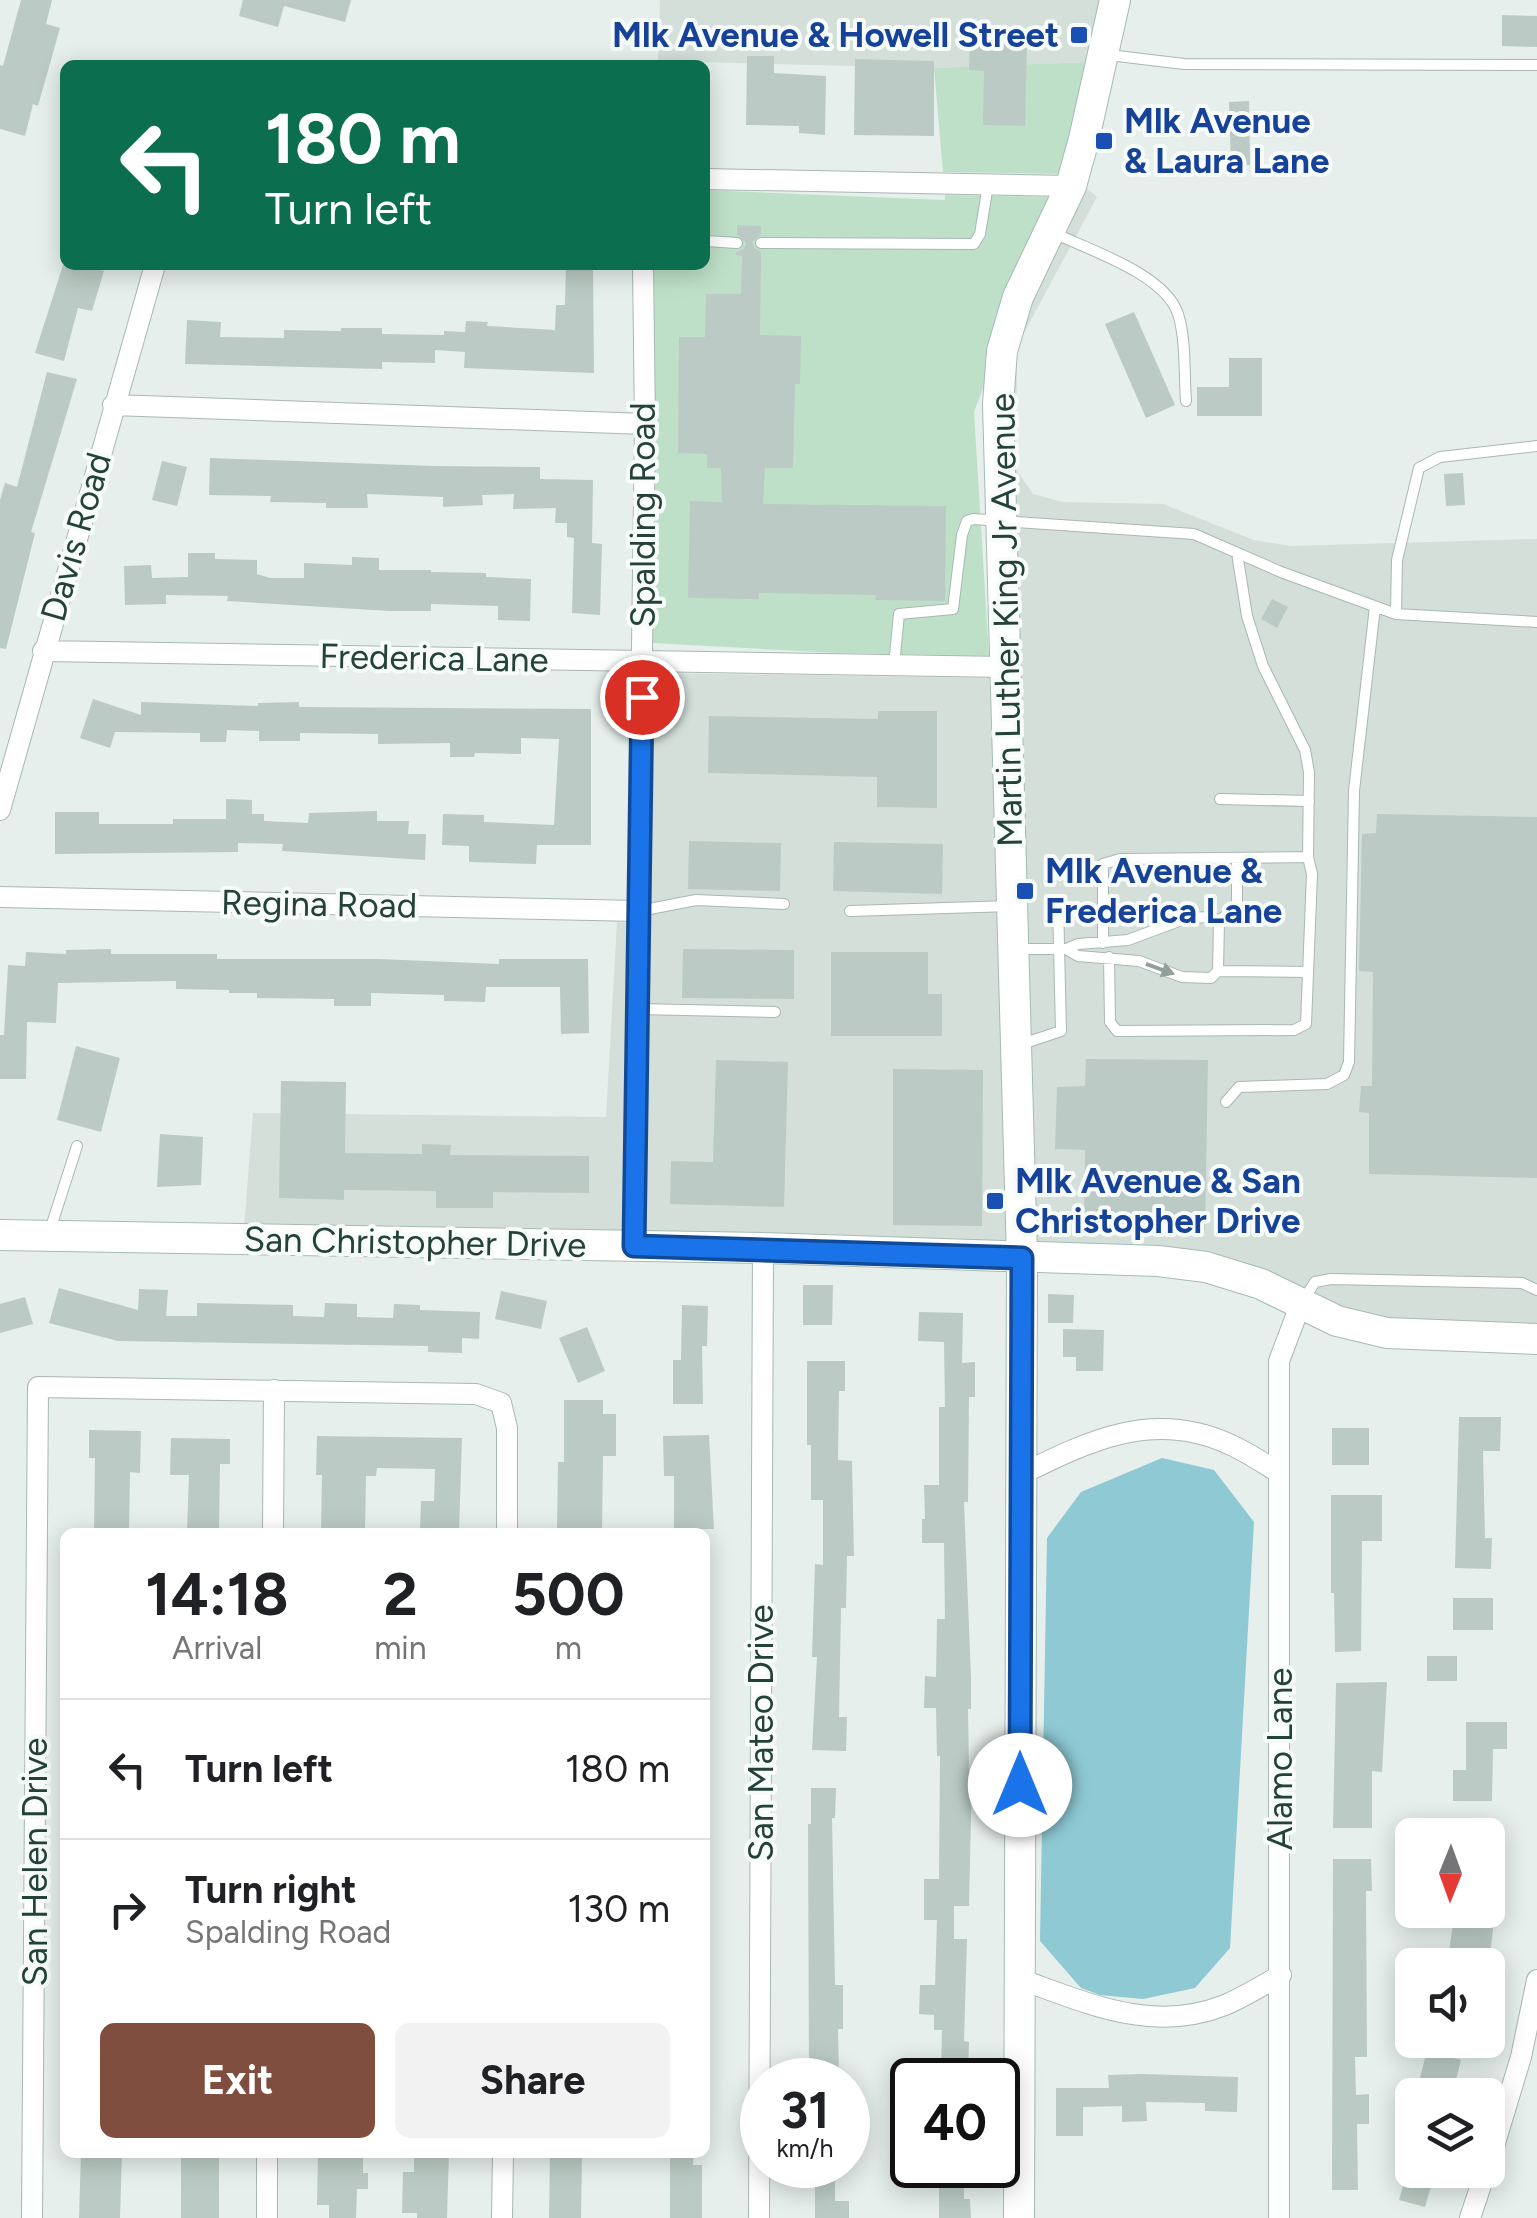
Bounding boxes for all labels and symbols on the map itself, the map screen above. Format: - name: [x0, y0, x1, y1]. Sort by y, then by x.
- place label: Mlk Avenue & Howell Street: [612, 14, 1059, 56]
- marker: Mlk Avenue & Howell Street: [1068, 24, 1090, 46]
- place label: Mlk Avenue & Laura Lane: [1124, 100, 1329, 182]
- marker: Mlk Avenue & Laura Lane: [1093, 130, 1115, 152]
- street label: Martin Luther King Jr Avenue: [981, 393, 1031, 847]
- street label: Spalding Road: [622, 402, 664, 628]
- street label: Davis Road: [32, 448, 120, 626]
- street label: Frederica Lane: [319, 635, 549, 681]
- pin: [600, 655, 685, 740]
- place label: Mlk Avenue & Frederica Lane: [1045, 850, 1282, 932]
- marker: Mlk Avenue & Frederica Lane: [1014, 880, 1036, 902]
- street label: Regina Road: [221, 881, 417, 927]
- one-way arrow: [1145, 961, 1175, 977]
- place label: Mlk Avenue & San Christopher Drive: [1015, 1160, 1301, 1242]
- marker: Mlk Avenue & San Christopher Drive: [984, 1190, 1006, 1212]
- street label: San Christopher Drive: [243, 1218, 587, 1266]
- street label: San Mateo Drive: [740, 1604, 782, 1862]
- street label: Alamo Lane: [1259, 1668, 1301, 1850]
- position arrow: [968, 1733, 1072, 1837]
- street label: San Helen Drive: [14, 1738, 56, 1986]
- north arrow: [1395, 1818, 1505, 1928]
- speed limit sign: 40: [890, 2058, 1020, 2188]

